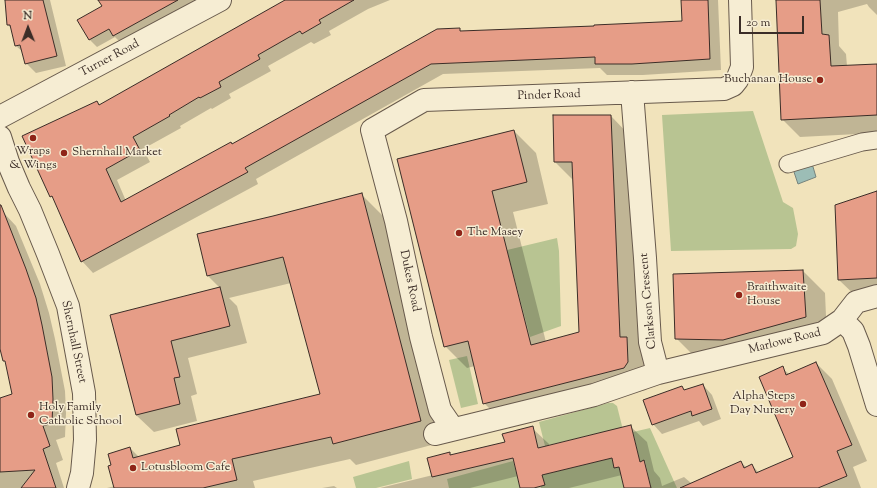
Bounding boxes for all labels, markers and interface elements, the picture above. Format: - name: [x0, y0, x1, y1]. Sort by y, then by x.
- north arrow: [8, 8, 48, 48]
- text: N: [23, 8, 32, 24]
- scale bar: [741, 8, 806, 34]
- text: 20 m: [746, 14, 770, 32]
- street label: Turner Road: [78, 37, 142, 81]
- place label: Buchanan House: [724, 73, 812, 87]
- marker: Buchanan House: [815, 75, 825, 85]
- street label: Pinder Road: [517, 88, 581, 104]
- marker: Wraps & Wings: [28, 133, 38, 143]
- place label: Wraps & Wings: [9, 145, 57, 173]
- place label: Shernhall Market: [72, 146, 162, 160]
- marker: Shernhall Market: [59, 148, 69, 158]
- place label: The Masey: [467, 226, 523, 240]
- marker: The Masey: [454, 228, 464, 238]
- street label: Dukes Road: [395, 249, 423, 313]
- street label: Clarkson Crescent: [638, 252, 660, 350]
- place label: Braithwaite House: [747, 281, 807, 309]
- marker: Braithwaite House: [734, 290, 744, 300]
- street label: Shernhall Street: [57, 299, 89, 385]
- street label: Marlowe Road: [747, 326, 823, 358]
- place label: Alpha Steps Day Nursery: [730, 390, 795, 418]
- marker: Alpha Steps Day Nursery: [798, 399, 808, 409]
- place label: Holy Family Catholic School: [39, 401, 122, 429]
- marker: Holy Family Catholic School: [26, 410, 36, 420]
- place label: Lotusbloom Cafe: [141, 461, 230, 475]
- marker: Lotusbloom Cafe: [128, 463, 138, 473]

